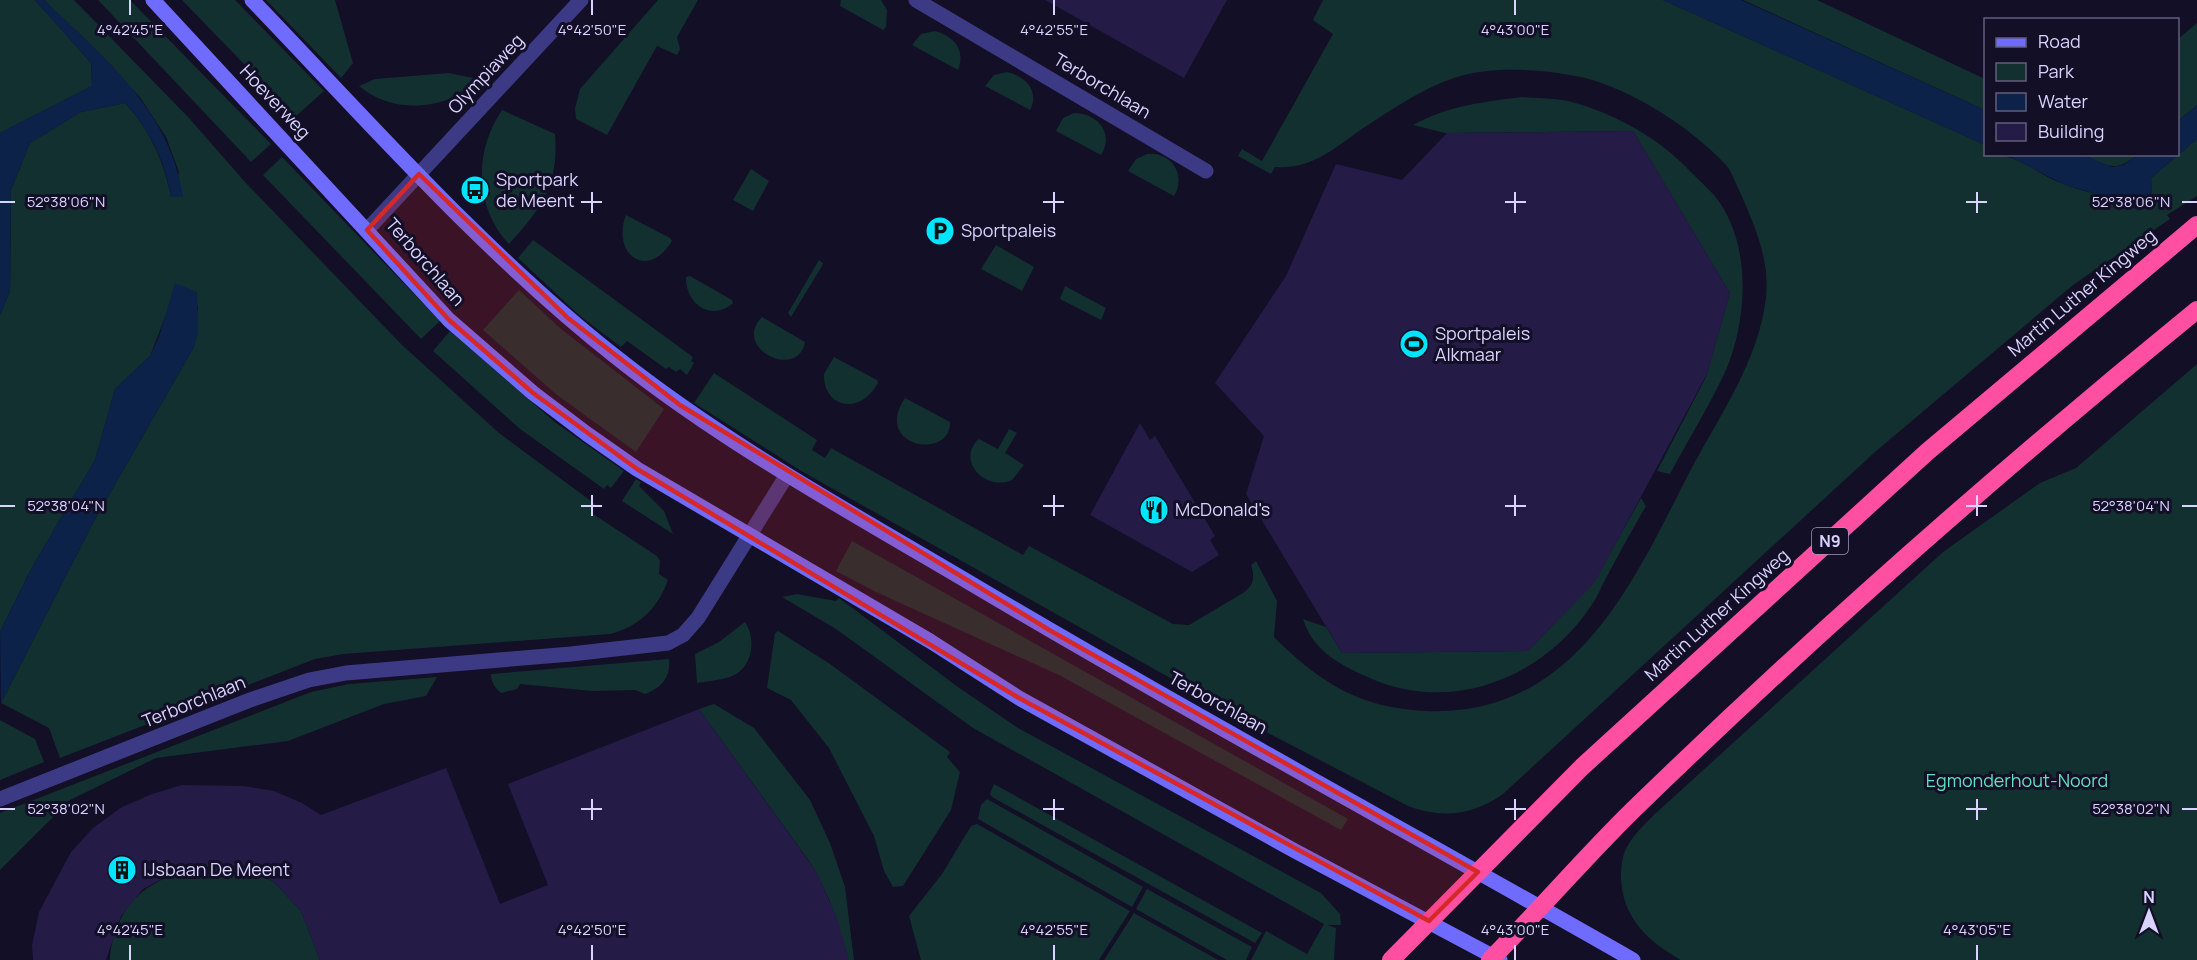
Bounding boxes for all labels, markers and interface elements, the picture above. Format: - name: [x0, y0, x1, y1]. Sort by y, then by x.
- legend: [1984, 18, 2179, 156]
- text: 4°42'45"E: [97, 19, 163, 40]
- text: 4°42'50"E: [558, 19, 626, 40]
- text: 4°42'55"E: [1020, 19, 1088, 40]
- text: 4°43'00"E: [1481, 19, 1549, 40]
- street label: Olympiaweg: [442, 28, 529, 118]
- text: Road: [2038, 29, 2081, 53]
- street label: Terborchlaan: [1049, 47, 1156, 124]
- street label: Hoeverweg: [235, 59, 316, 144]
- text: Park: [2038, 59, 2075, 83]
- text: Water: [2038, 89, 2088, 113]
- text: Building: [2038, 119, 2104, 143]
- place label: Sportpark de Meent: [496, 167, 579, 212]
- bus stop icon: Sportpark de Meent: [459, 174, 491, 206]
- text: 52°38'06"N: [27, 191, 105, 212]
- text: 52°38'06"N: [2092, 191, 2170, 212]
- street label: Terborchlaan: [381, 212, 471, 311]
- parking icon: Sportpaleis: [924, 215, 956, 247]
- place label: Sportpaleis: [961, 218, 1056, 242]
- street label: Martin Luther Kingweg: [2002, 223, 2161, 361]
- place label: Sportpaleis Alkmaar: [1435, 321, 1530, 366]
- sports icon: Sportpaleis Alkmaar: [1398, 328, 1430, 360]
- restaurant icon: McDonald's: [1138, 494, 1170, 526]
- text: 52°38'04"N: [27, 495, 105, 516]
- text: 52°38'04"N: [2092, 495, 2170, 516]
- place label: McDonald's: [1175, 497, 1270, 521]
- road number: N9: [1812, 528, 1848, 554]
- street label: Martin Luther Kingweg: [1639, 543, 1794, 686]
- street label: Terborchlaan: [1165, 665, 1272, 739]
- street label: Terborchlaan: [138, 669, 249, 733]
- park label: Egmonderhout-Noord: [1926, 768, 2108, 792]
- text: 52°38'02"N: [27, 798, 105, 819]
- text: 52°38'02"N: [2092, 798, 2170, 819]
- building icon: IJsbaan De Meent: [106, 854, 138, 886]
- place label: IJsbaan De Meent: [143, 857, 290, 881]
- north arrow: [2119, 882, 2179, 942]
- text: N: [2143, 886, 2155, 908]
- text: 4°42'45"E: [97, 919, 163, 940]
- text: 4°42'50"E: [558, 919, 626, 940]
- text: 4°42'55"E: [1020, 919, 1088, 940]
- text: 4°43'00"E: [1481, 919, 1549, 940]
- text: 4°43'05"E: [1943, 919, 2011, 940]

